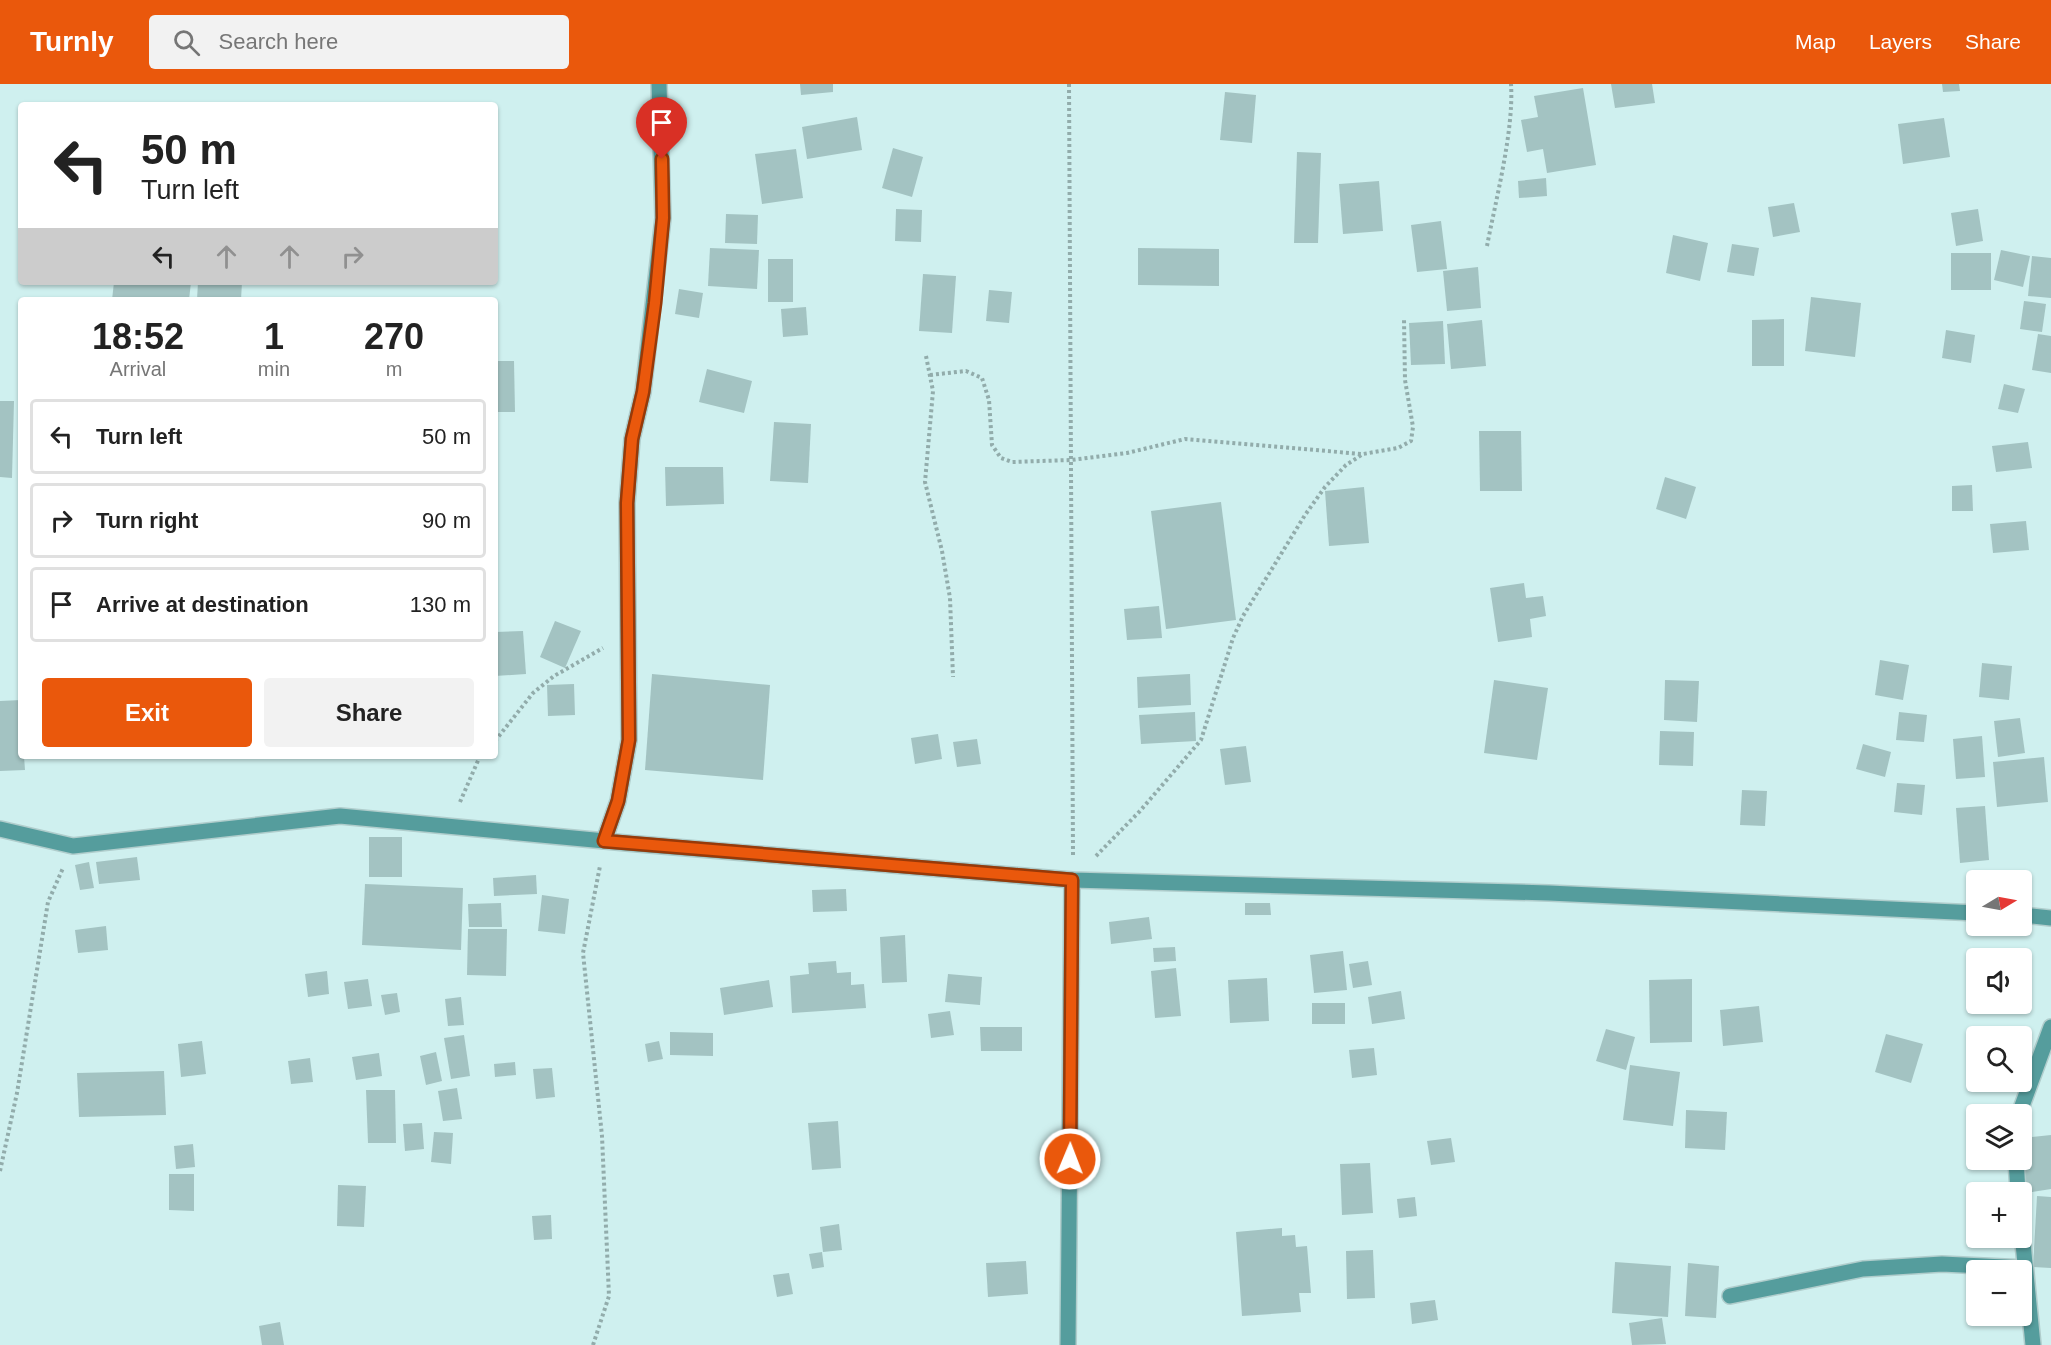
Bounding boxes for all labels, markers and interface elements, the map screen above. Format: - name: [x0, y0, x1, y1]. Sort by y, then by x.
- search box: [149, 15, 569, 69]
- text: Turnly: [30, 26, 113, 57]
- icon: search: [170, 26, 203, 59]
- text: Search here: [218, 29, 338, 54]
- text: Map: [1795, 30, 1836, 53]
- text: Layers: [1869, 30, 1932, 53]
- text: Share: [1965, 30, 2021, 53]
- pin: [636, 97, 687, 159]
- icon: arrive: [645, 106, 678, 139]
- icon: left: [42, 126, 120, 204]
- text: 50 m: [141, 126, 237, 173]
- text: Turn left: [141, 175, 239, 205]
- icon: left: [147, 240, 180, 273]
- icon: ahead: [210, 240, 243, 273]
- icon: ahead: [273, 240, 306, 273]
- icon: right: [336, 240, 369, 273]
- text: 18:52: [92, 316, 184, 357]
- text: 1: [264, 316, 284, 357]
- text: 270: [364, 316, 424, 357]
- text: Arrival: [110, 358, 166, 380]
- text: min: [258, 358, 290, 380]
- text: m: [386, 358, 402, 380]
- icon: left: [45, 420, 78, 453]
- text: Turn left: [96, 424, 182, 449]
- text: 50 m: [422, 424, 471, 449]
- icon: right: [45, 504, 78, 537]
- text: Turn right: [96, 508, 198, 533]
- text: 90 m: [422, 508, 471, 533]
- icon: arrive: [45, 588, 78, 621]
- text: Arrive at destination: [96, 592, 309, 617]
- text: 130 m: [410, 592, 471, 617]
- button: Exit: [42, 678, 252, 747]
- button: Share: [264, 678, 474, 747]
- north arrow: [1966, 870, 2032, 936]
- map controls: [1966, 870, 2032, 1326]
- button: sound: [1966, 948, 2032, 1014]
- button: search: [1966, 1026, 2032, 1092]
- button: layers: [1966, 1104, 2032, 1170]
- position arrow: [1038, 1127, 1102, 1191]
- button: +: [1966, 1182, 2032, 1248]
- button: −: [1966, 1260, 2032, 1326]

